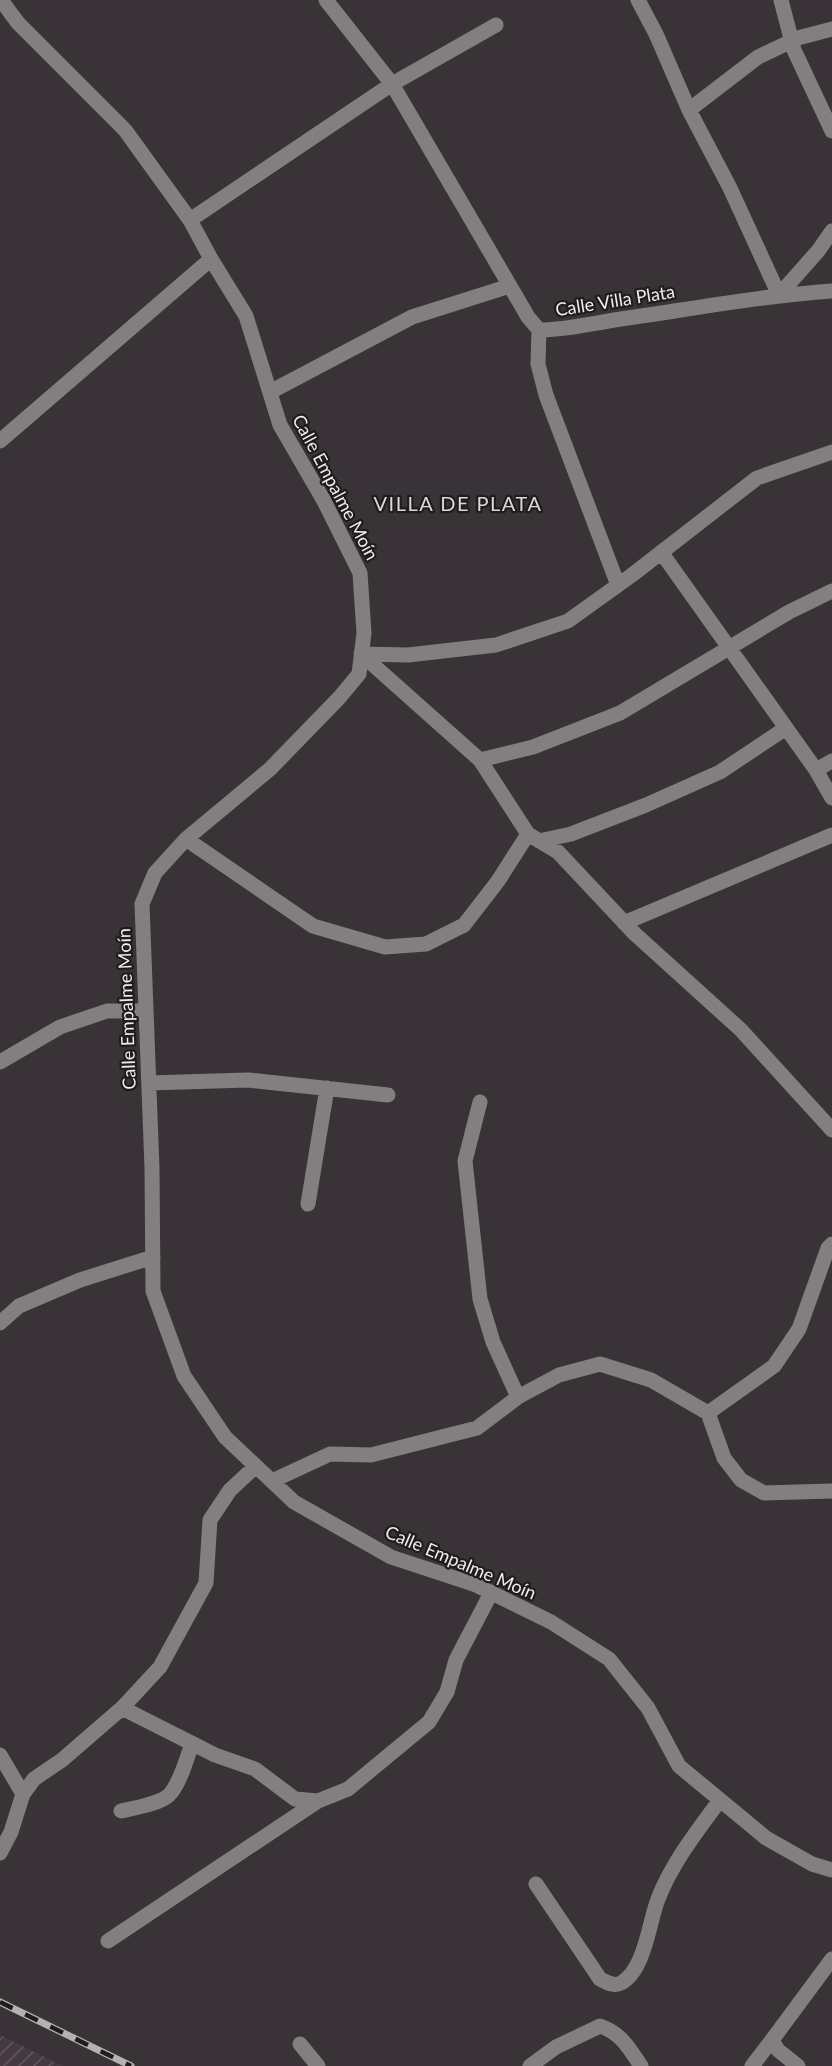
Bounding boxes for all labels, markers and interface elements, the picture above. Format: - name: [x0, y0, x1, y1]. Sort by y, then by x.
- street label: Calle Villa Plata: [554, 280, 676, 320]
- street label: Calle Empalme Moín: [288, 410, 384, 564]
- district label: VILLA DE PLATA: [374, 491, 542, 515]
- street label: Calle Empalme Moín: [112, 928, 140, 1090]
- street label: Calle Empalme Moín: [382, 1520, 540, 1604]

